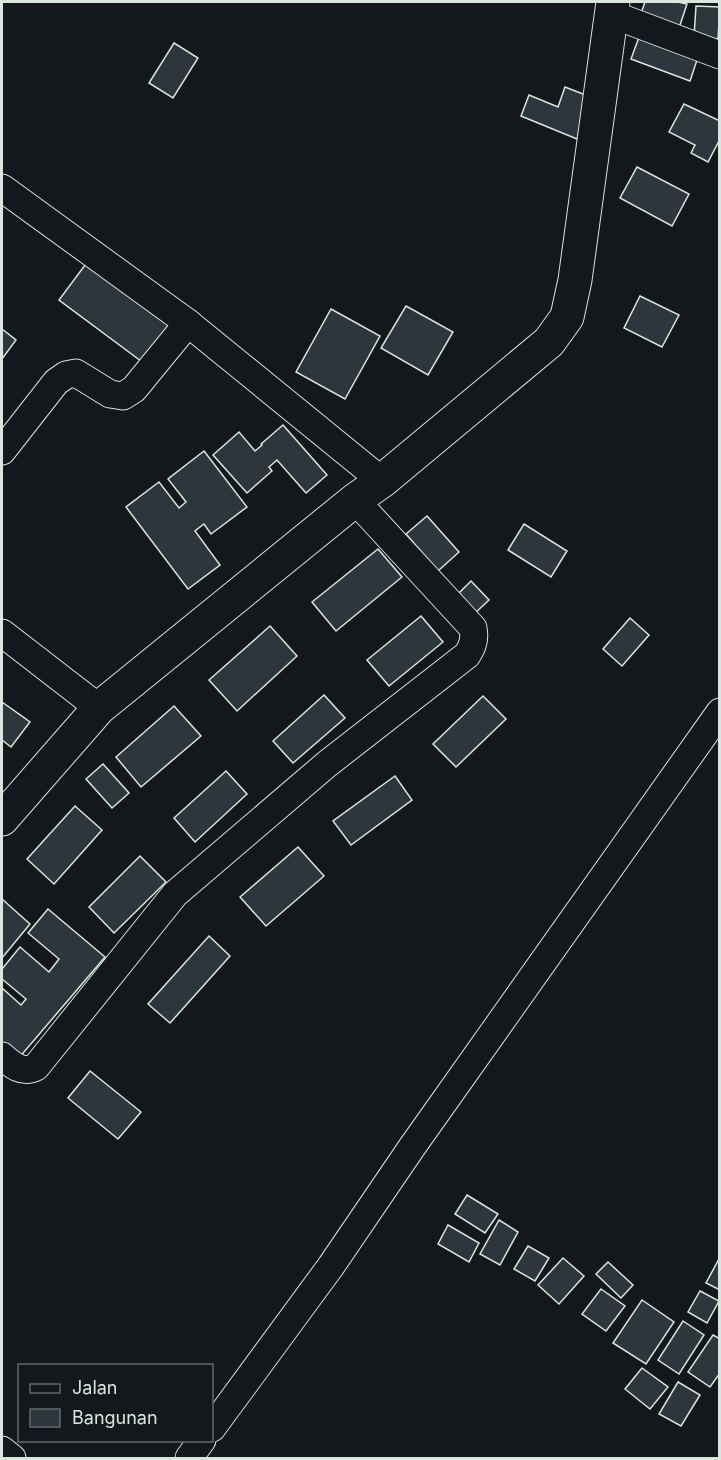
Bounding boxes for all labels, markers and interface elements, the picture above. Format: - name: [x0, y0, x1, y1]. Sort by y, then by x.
- legend: [18, 1364, 213, 1442]
- text: Jalan: [72, 1377, 117, 1398]
- text: Bangunan: [72, 1407, 158, 1428]

